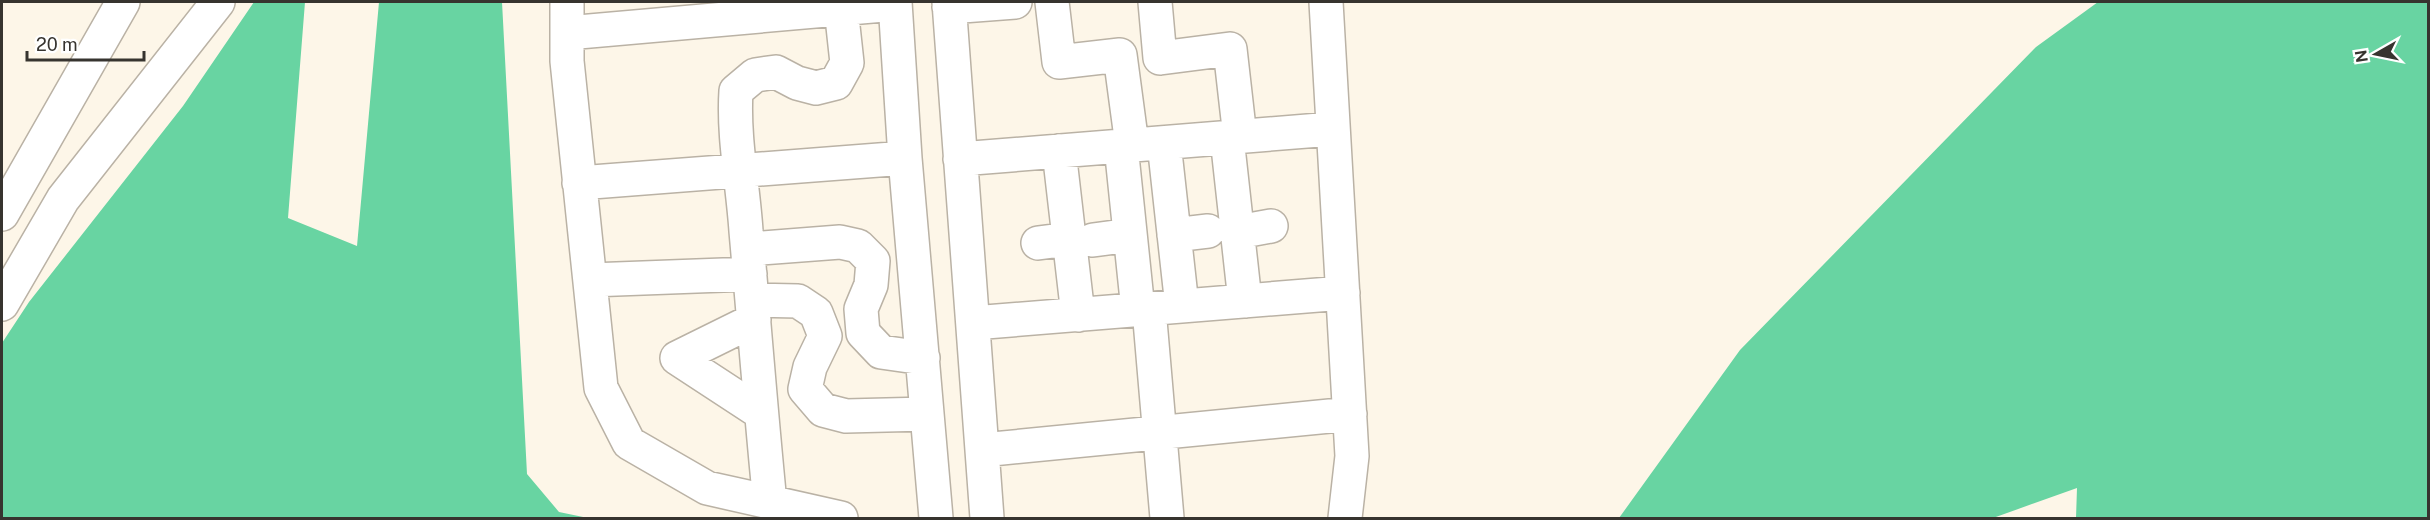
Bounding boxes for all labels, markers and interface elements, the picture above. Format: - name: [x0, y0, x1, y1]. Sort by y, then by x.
- scale bar: [27, 24, 144, 62]
- north arrow: [2346, 24, 2406, 84]
- text: 20 m: [36, 34, 78, 55]
- text: N: [2351, 49, 2372, 64]

